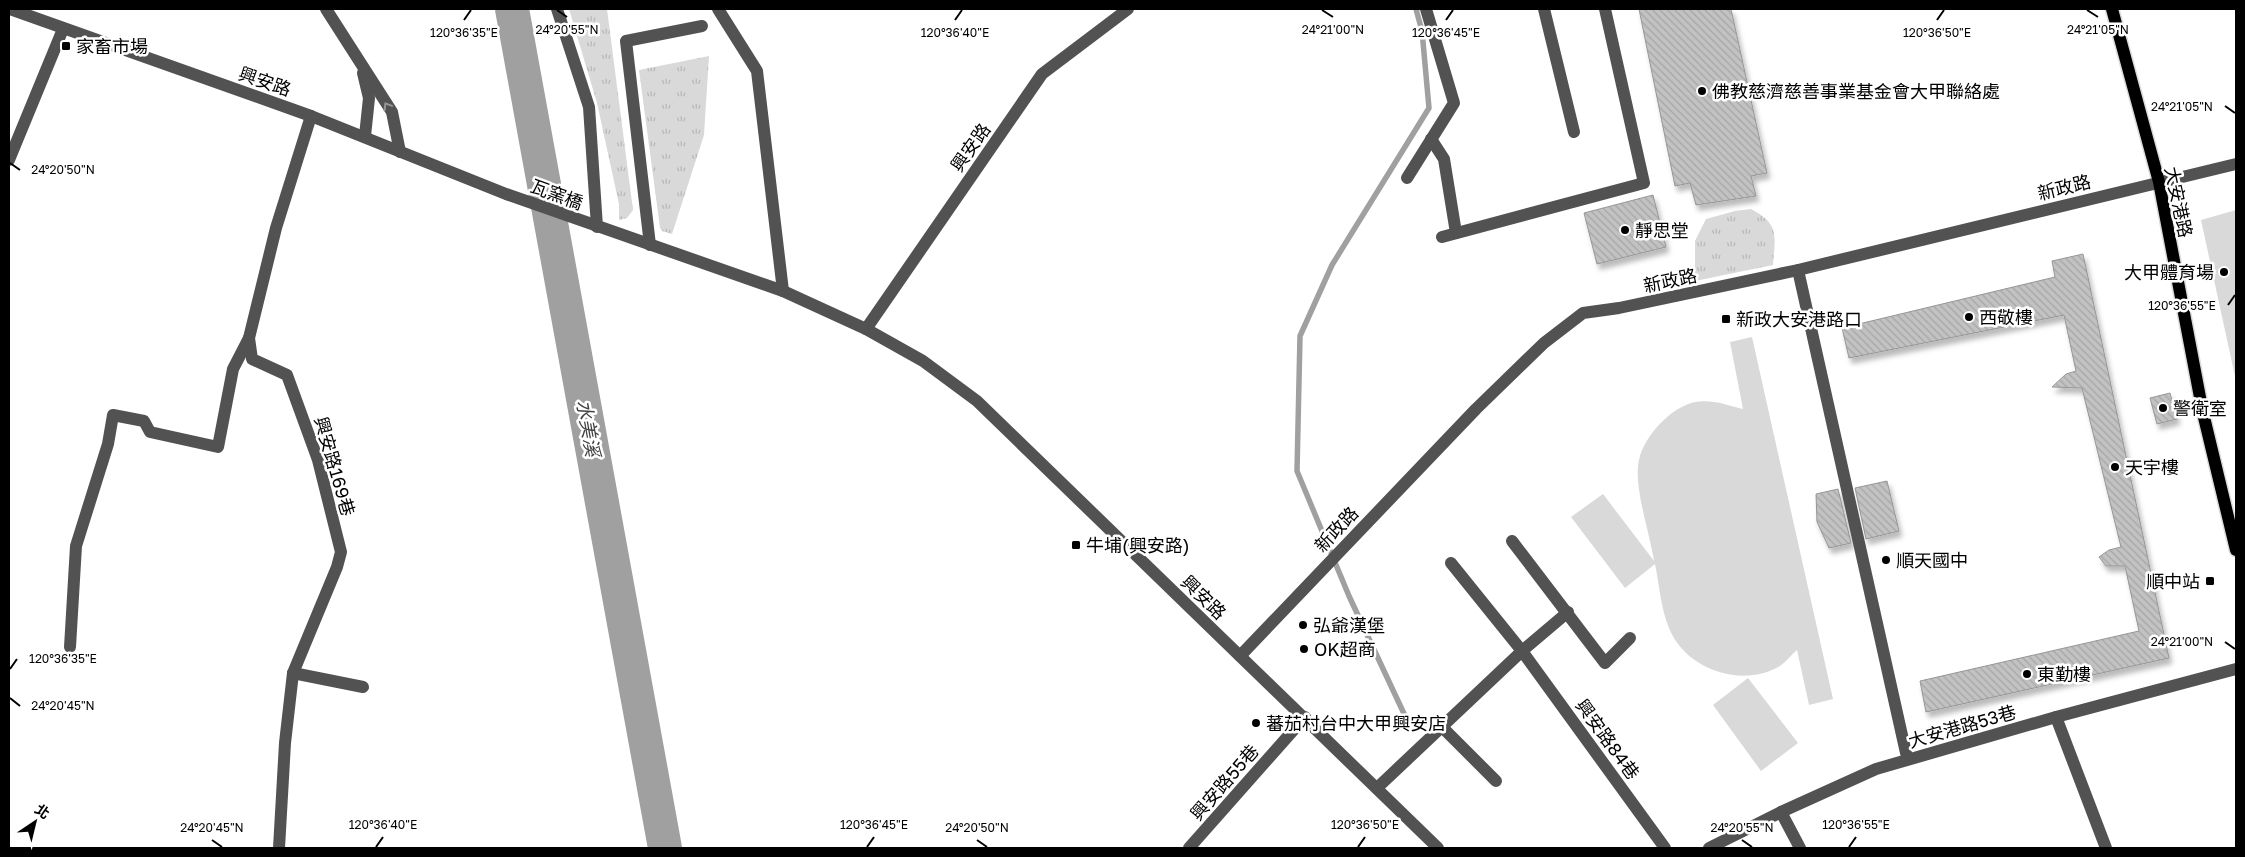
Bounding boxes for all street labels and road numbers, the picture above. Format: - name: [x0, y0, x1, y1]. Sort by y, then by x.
- street label: 興安路: [236, 62, 294, 100]
- street label: 興安路: [946, 119, 994, 175]
- street label: 大安港路: [2161, 164, 2197, 240]
- street label: 新政路: [2035, 170, 2093, 204]
- street label: 瓦窯橋: [528, 174, 586, 214]
- street label: 新政路: [1641, 264, 1699, 296]
- street label: 興安路169巷: [310, 414, 360, 518]
- street label: 新政路: [1310, 502, 1362, 556]
- street label: 興安路: [1177, 570, 1231, 624]
- street label: 興安路84巷: [1571, 695, 1645, 783]
- street label: 大安港路53巷: [1906, 700, 2018, 752]
- street label: 興安路55巷: [1185, 740, 1263, 824]

